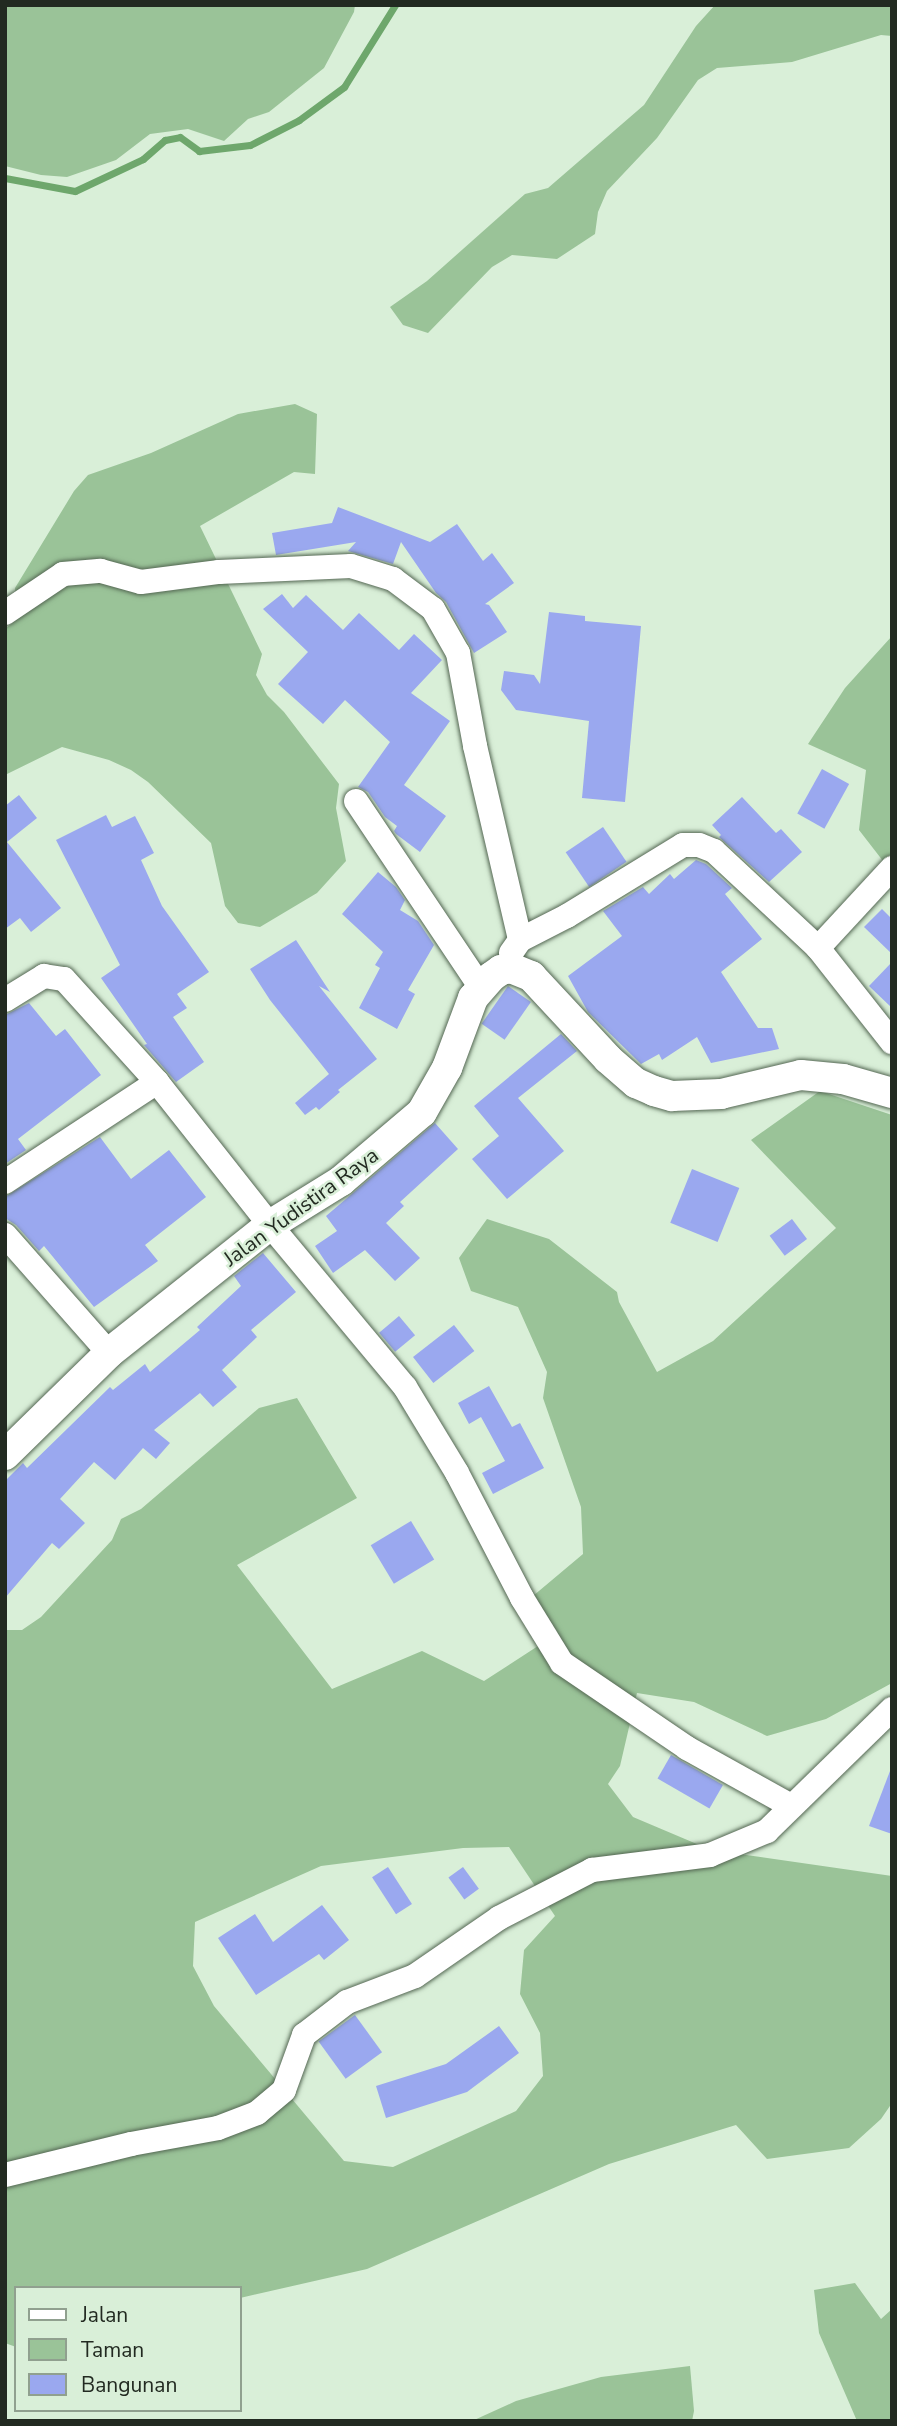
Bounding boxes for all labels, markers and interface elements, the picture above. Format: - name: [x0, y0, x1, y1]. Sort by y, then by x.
- street label: Jalan Yudistira Raya: [219, 1142, 383, 1272]
- legend: [14, 2286, 242, 2412]
- text: Jalan: [81, 2301, 128, 2329]
- text: Taman: [81, 2336, 144, 2364]
- text: Bangunan: [81, 2371, 177, 2399]

